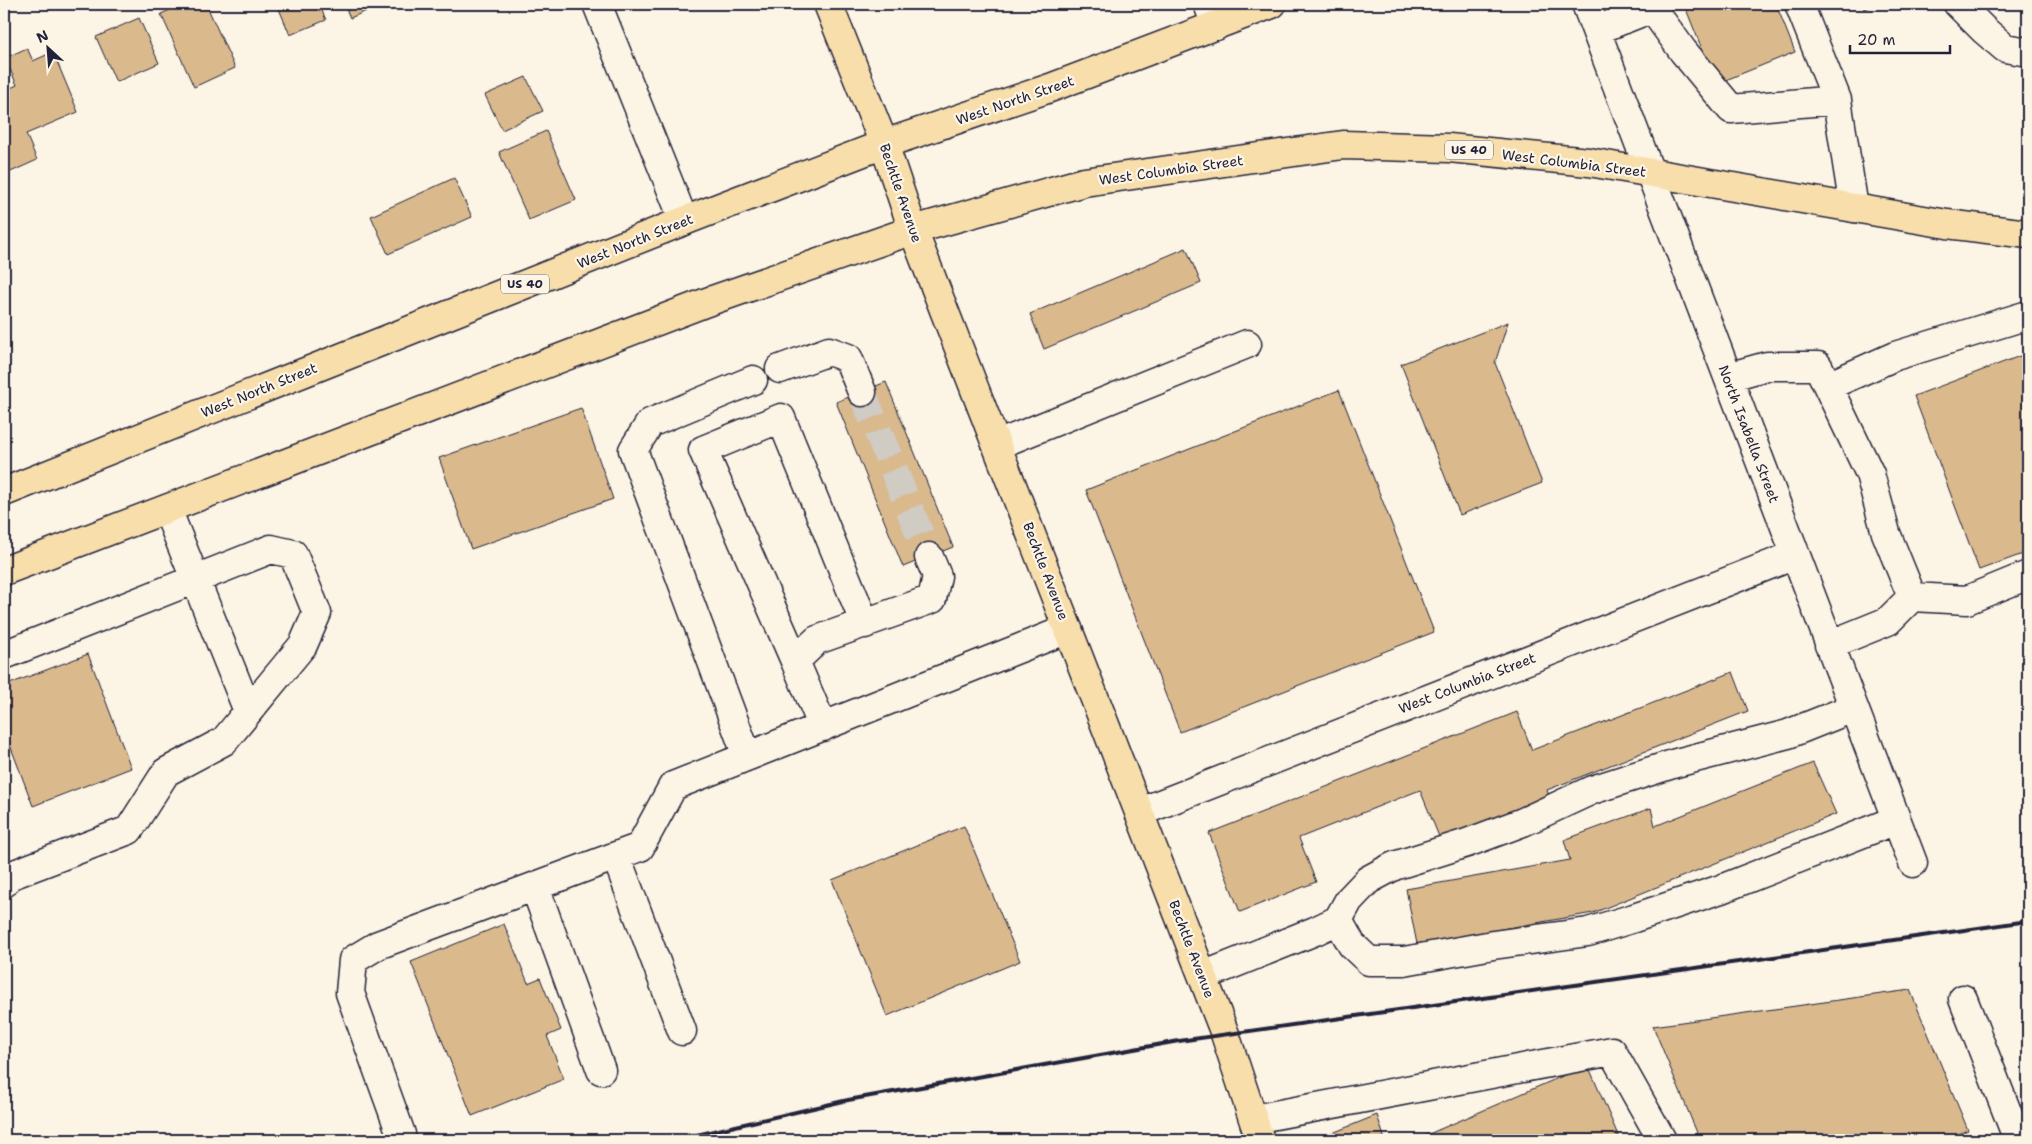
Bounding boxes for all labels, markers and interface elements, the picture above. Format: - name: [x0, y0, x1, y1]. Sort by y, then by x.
- north arrow: [22, 22, 72, 72]
- scale bar: [1850, 22, 1950, 54]
- text: N: [33, 26, 51, 47]
- text: 20 m: [1857, 30, 1896, 50]
- street label: West North Street: [954, 71, 1076, 129]
- road number: US 40: [1445, 140, 1493, 160]
- street label: Bechtle Avenue: [876, 141, 926, 245]
- street label: West Columbia Street: [1501, 145, 1647, 181]
- street label: West Columbia Street: [1098, 151, 1244, 189]
- street label: West North Street: [574, 209, 696, 273]
- road number: US 40: [501, 274, 549, 294]
- street label: West North Street: [198, 358, 320, 422]
- street label: North Isabella Street: [1714, 362, 1784, 506]
- street label: Bechtle Avenue: [1019, 520, 1073, 623]
- street label: West Columbia Street: [1396, 649, 1538, 717]
- street label: Bechtle Avenue: [1165, 898, 1219, 1001]

